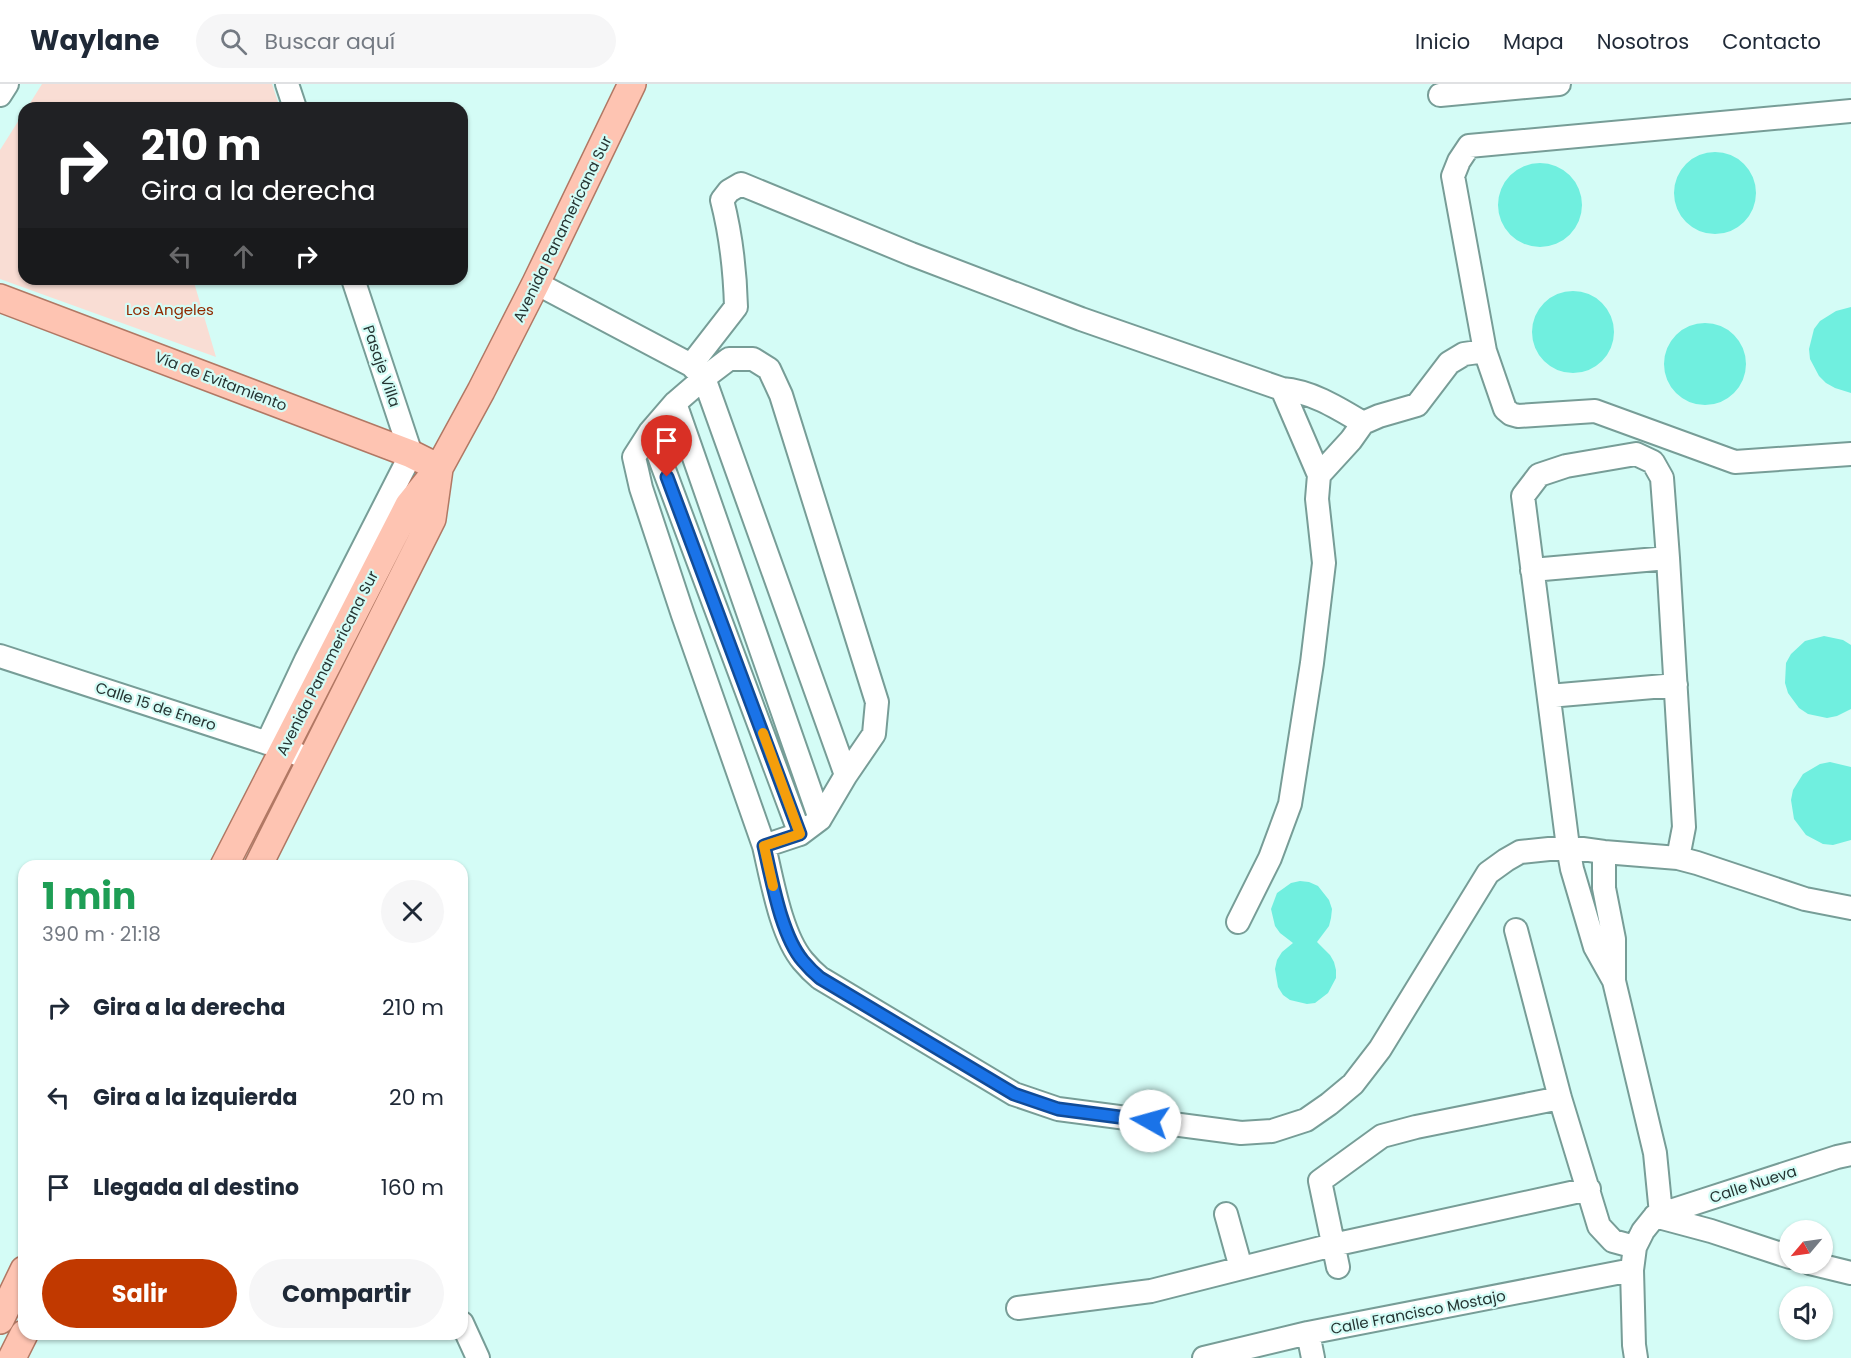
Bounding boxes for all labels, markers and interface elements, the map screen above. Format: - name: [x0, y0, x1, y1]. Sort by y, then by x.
- search box: [196, 14, 616, 68]
- text: Waylane: [30, 21, 160, 60]
- icon: search: [217, 25, 250, 58]
- text: Buscar aquí: [265, 26, 395, 57]
- text: Inicio: [1415, 27, 1470, 56]
- text: Mapa: [1503, 27, 1564, 56]
- text: Nosotros: [1597, 27, 1689, 56]
- text: Contacto: [1722, 27, 1821, 56]
- text: 210 m: [141, 116, 262, 175]
- icon: right: [42, 126, 120, 204]
- street label: Avenida Panamericana Sur: [508, 132, 617, 326]
- text: Gira a la derecha: [141, 172, 375, 209]
- icon: left: [164, 240, 197, 273]
- icon: ahead: [227, 240, 260, 273]
- icon: right: [290, 240, 323, 273]
- park label: Los Angeles: [126, 299, 214, 320]
- street label: Pasaje Villa: [358, 322, 406, 410]
- street label: Vía de Evitamiento: [152, 346, 290, 416]
- pin: [641, 415, 692, 477]
- icon: arrive: [650, 424, 683, 457]
- street label: Avenida Panamericana Sur: [271, 567, 383, 759]
- street label: Calle 15 de Enero: [93, 677, 219, 735]
- text: 1 min: [42, 871, 136, 922]
- button: close: [381, 880, 444, 943]
- text: 390 m · 21:18: [42, 920, 161, 948]
- icon: right: [42, 991, 75, 1024]
- text: Gira a la derecha: [93, 992, 286, 1023]
- text: 210 m: [382, 992, 444, 1023]
- icon: left: [42, 1081, 75, 1114]
- text: Gira a la izquierda: [93, 1082, 297, 1113]
- text: 20 m: [389, 1082, 444, 1113]
- position arrow: [1118, 1089, 1182, 1153]
- street label: Calle Nueva: [1707, 1160, 1799, 1208]
- icon: arrive: [42, 1171, 75, 1204]
- text: Llegada al destino: [93, 1172, 299, 1203]
- text: 160 m: [381, 1172, 444, 1203]
- north arrow: [1779, 1220, 1833, 1274]
- map controls: [1779, 1220, 1833, 1340]
- button: Salir: [42, 1259, 237, 1328]
- button: Compartir: [249, 1259, 444, 1328]
- street label: Calle Francisco Mostajo: [1329, 1285, 1507, 1339]
- button: sound: [1779, 1286, 1833, 1340]

